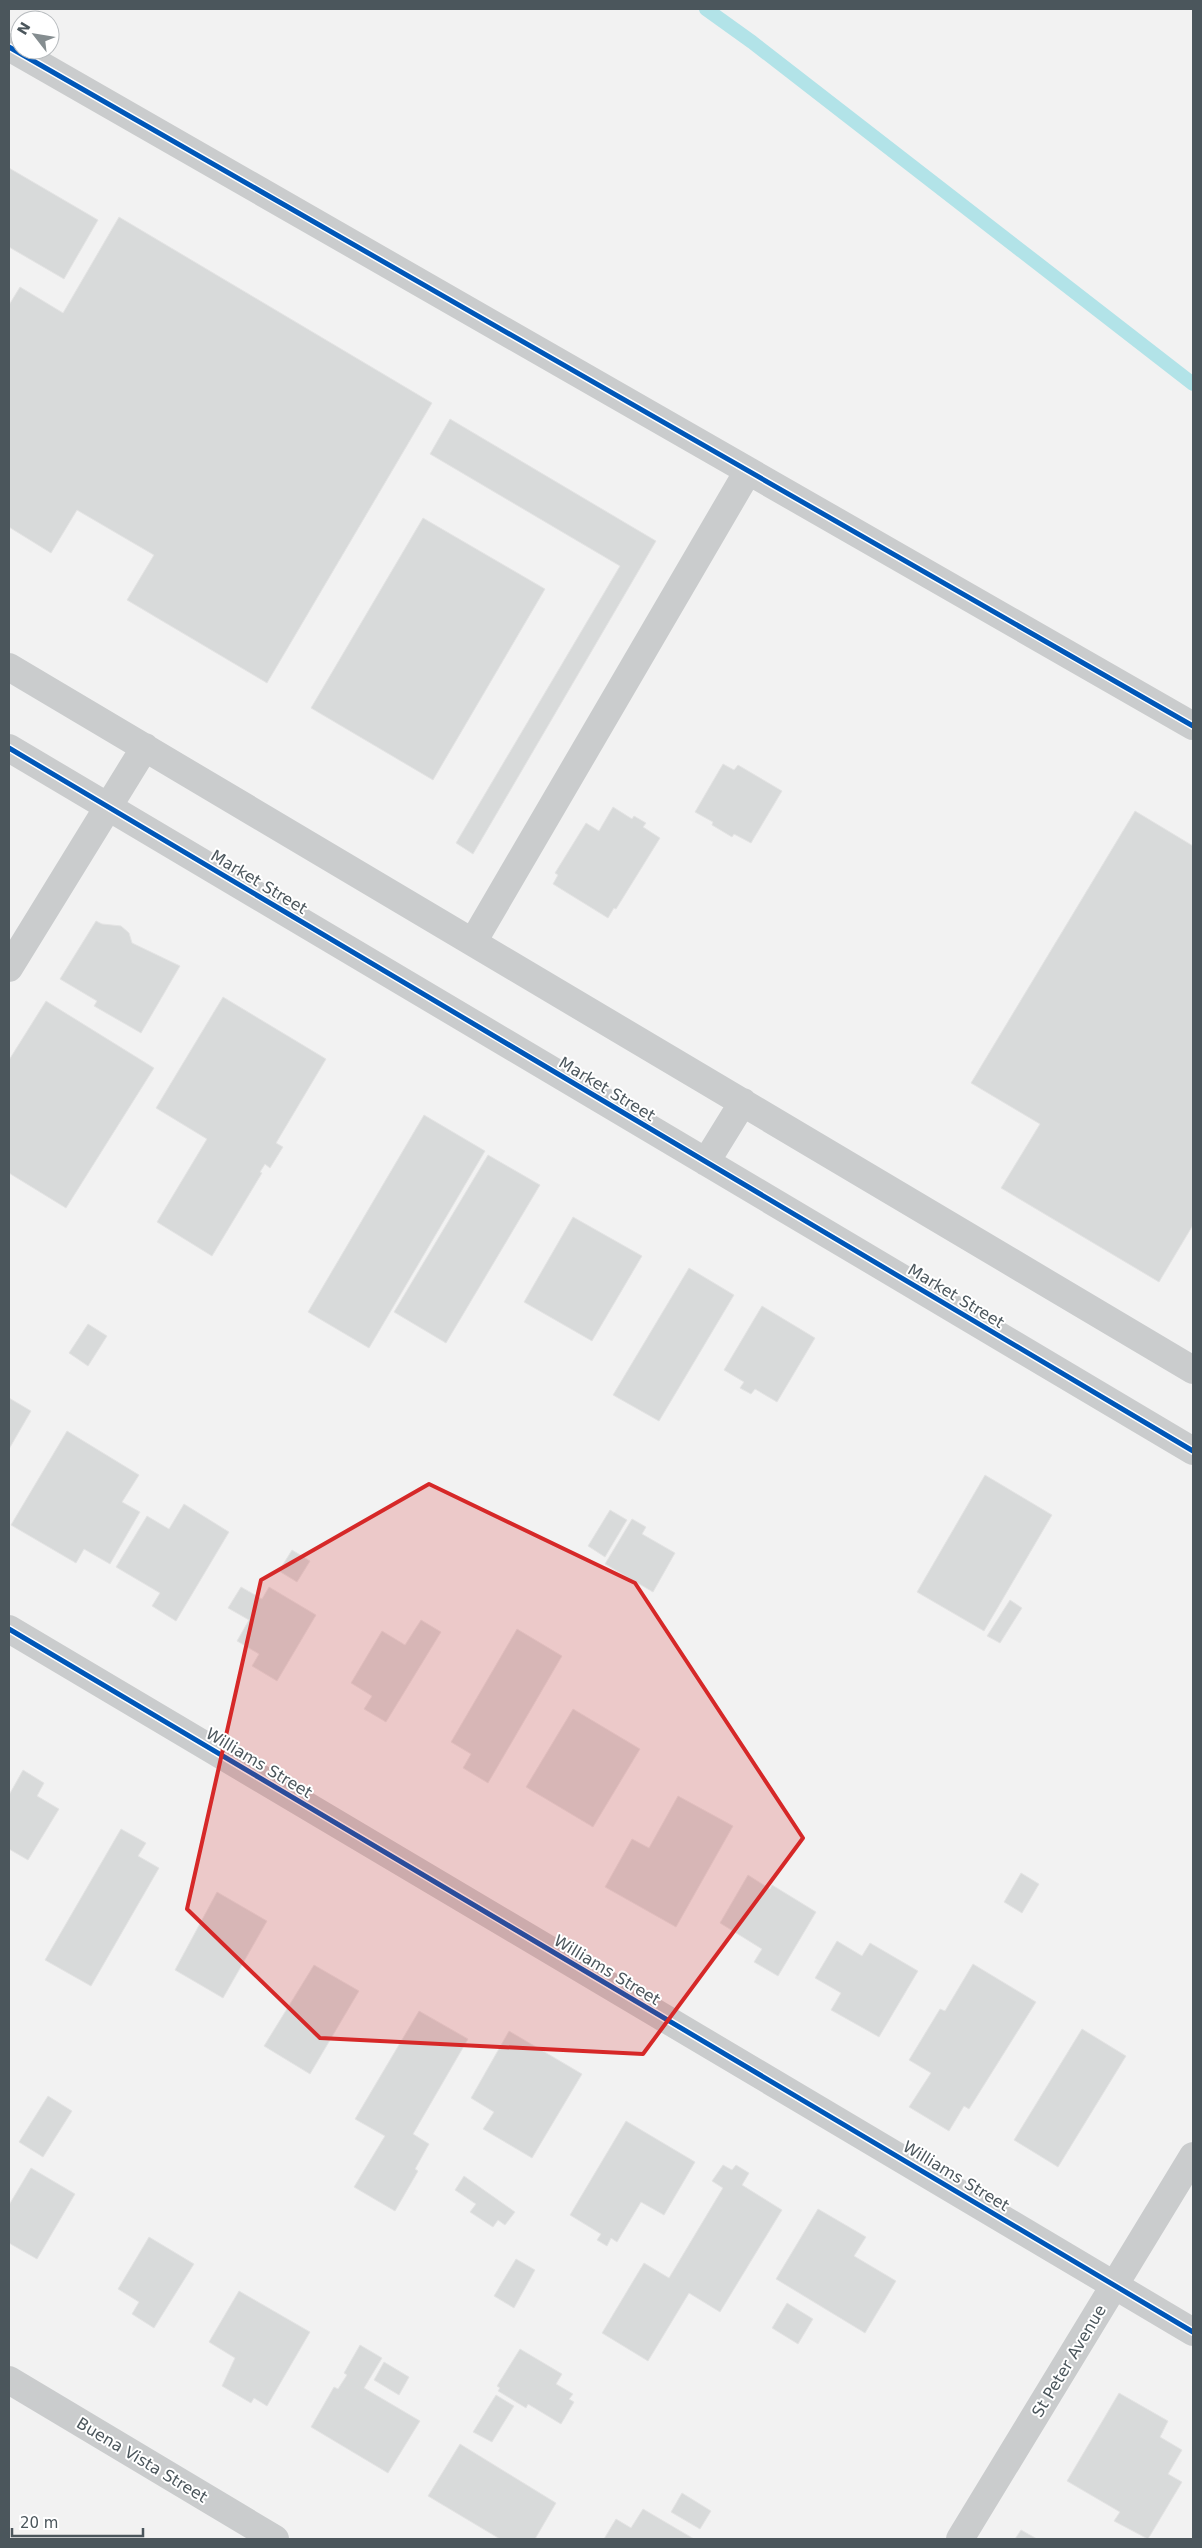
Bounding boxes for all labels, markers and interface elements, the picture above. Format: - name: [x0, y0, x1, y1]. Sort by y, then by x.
- north arrow: [10, 10, 60, 60]
- text: N: [14, 19, 34, 37]
- street label: Market Street: [208, 846, 310, 918]
- street label: Market Street: [556, 1053, 658, 1125]
- street label: Market Street: [905, 1260, 1007, 1332]
- street label: Williams Street: [202, 1724, 316, 1802]
- street label: Williams Street: [550, 1931, 664, 2009]
- street label: Williams Street: [899, 2137, 1013, 2215]
- street label: St Peter Avenue: [1028, 2301, 1110, 2421]
- street label: Buena Vista Street: [73, 2413, 211, 2507]
- scale bar: [12, 2506, 144, 2538]
- text: 20 m: [20, 2514, 58, 2532]

